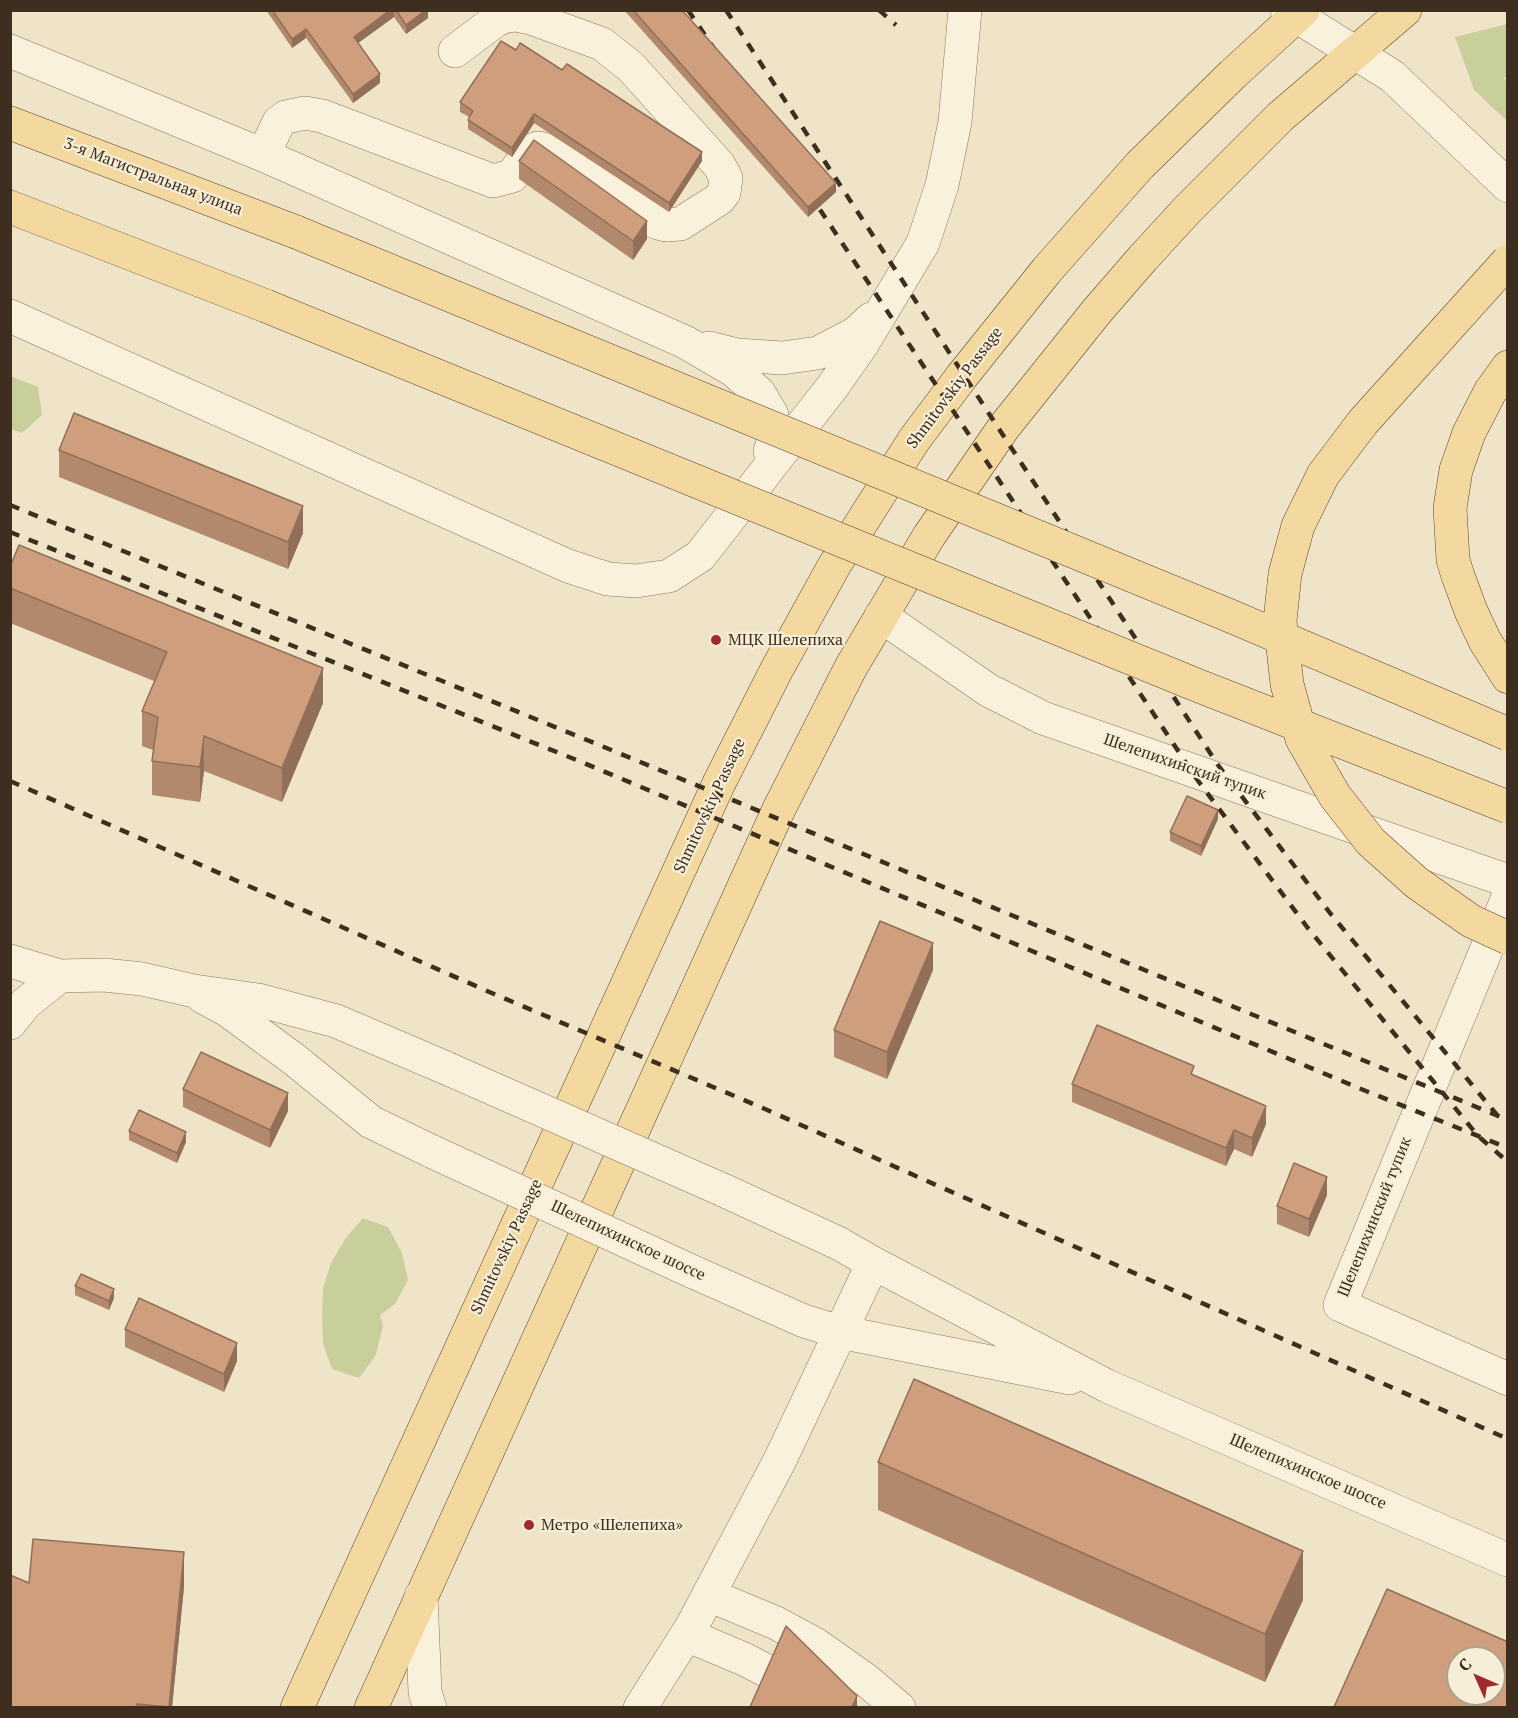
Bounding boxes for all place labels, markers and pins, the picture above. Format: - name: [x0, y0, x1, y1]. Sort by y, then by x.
- place label: МЦК Шелепиха: [728, 630, 843, 650]
- marker: МЦК Шелепиха: [709, 633, 723, 647]
- place label: Метро «Шелепиха»: [541, 1515, 683, 1535]
- marker: Метро «Шелепиха»: [522, 1518, 536, 1532]

